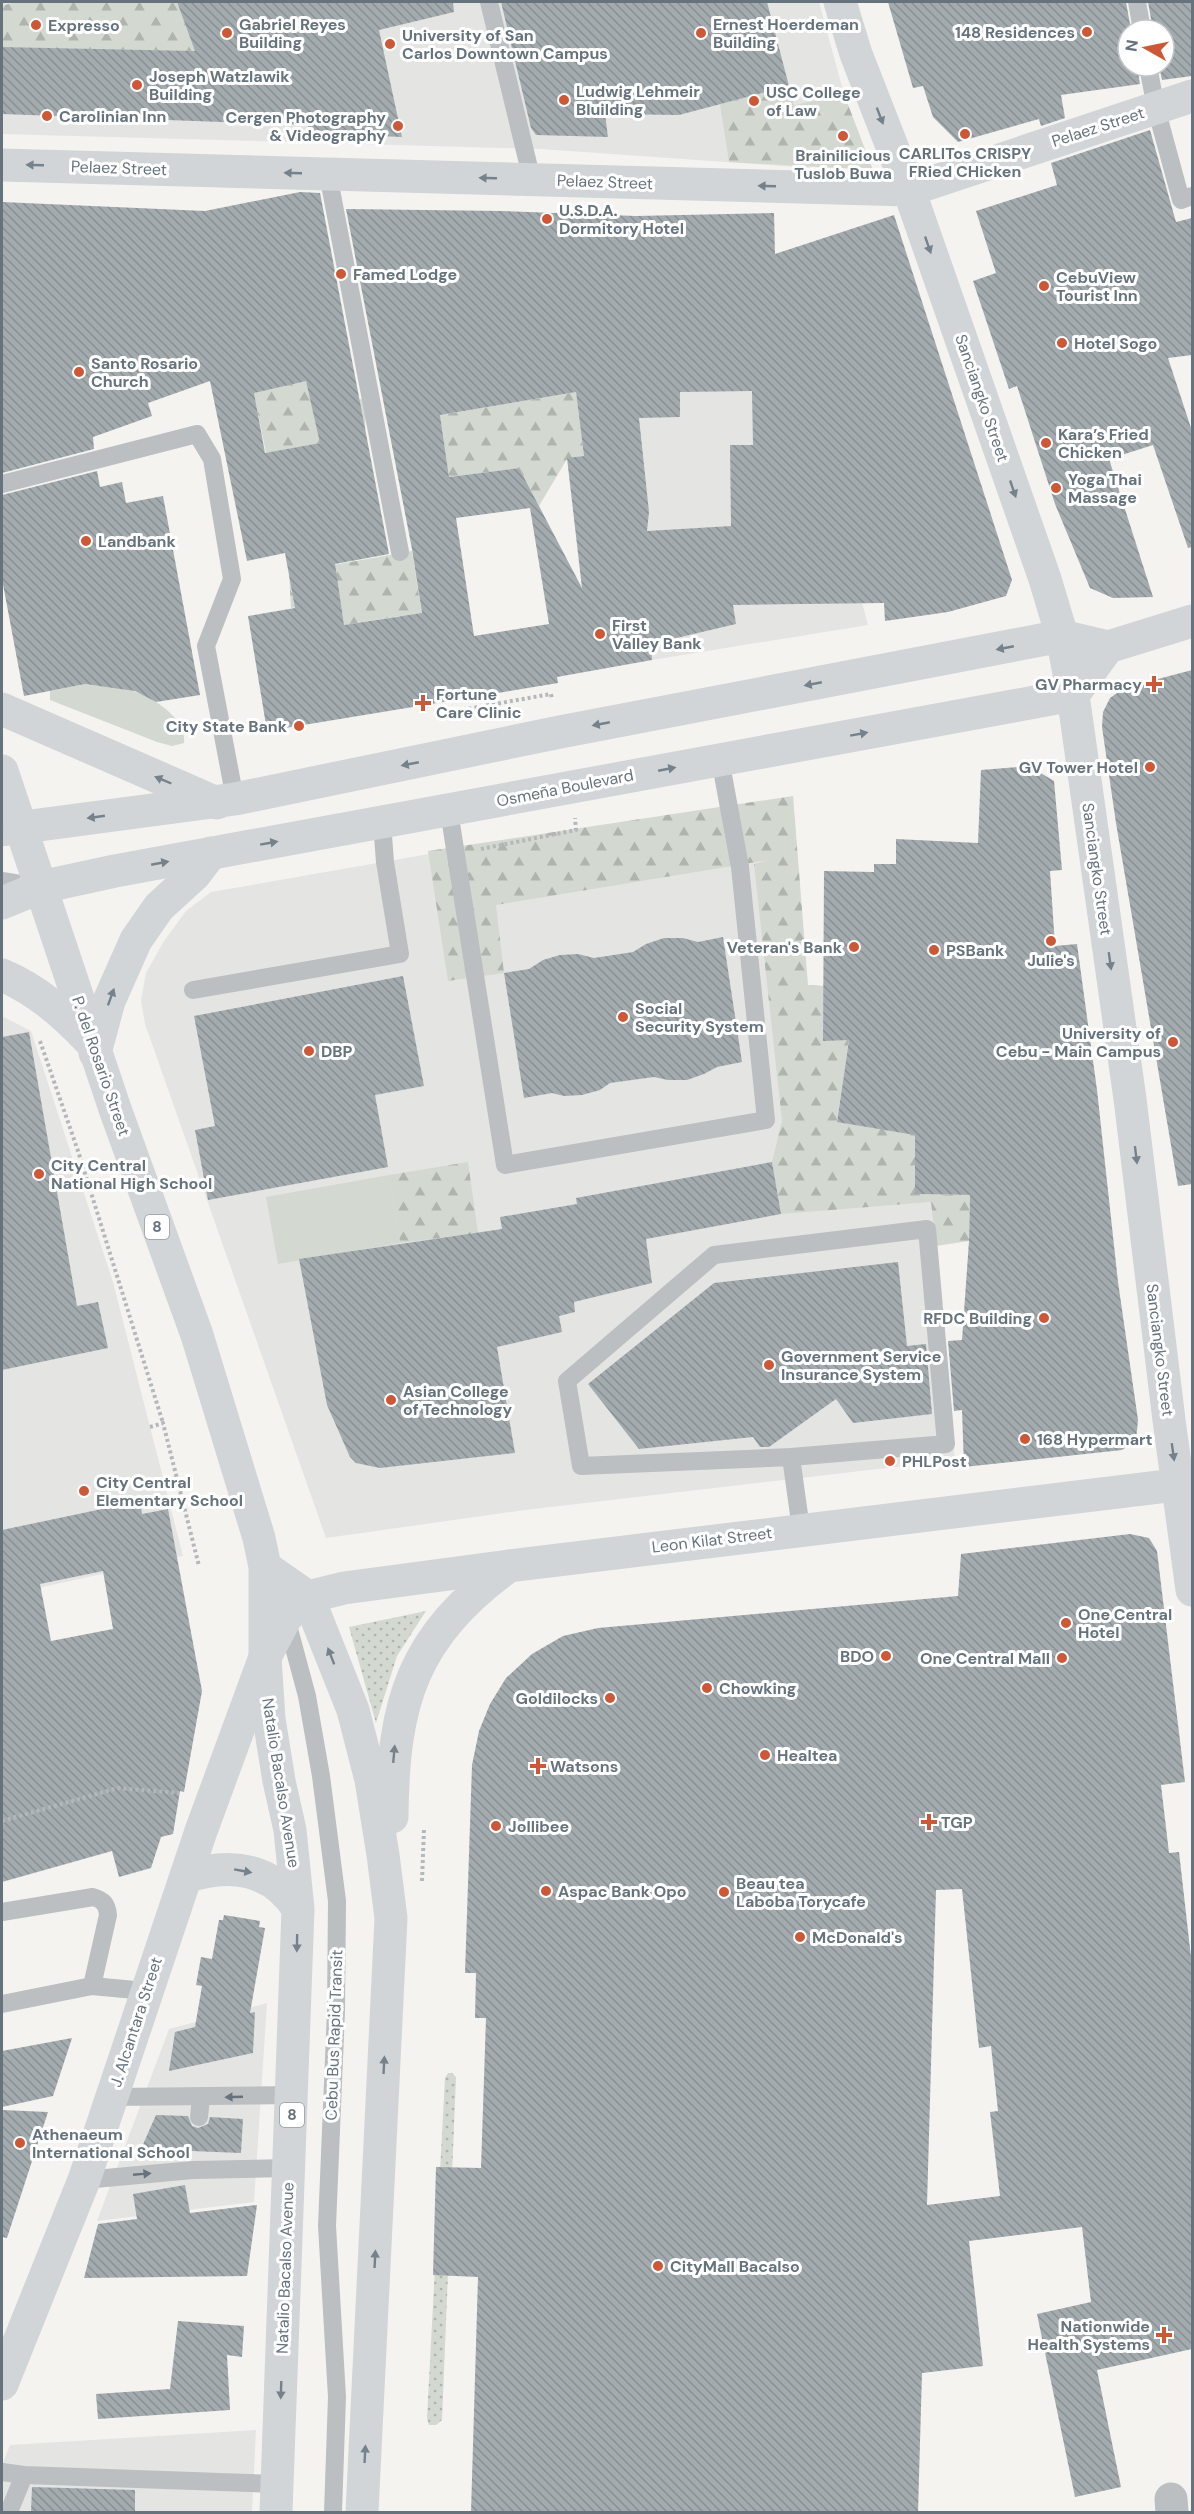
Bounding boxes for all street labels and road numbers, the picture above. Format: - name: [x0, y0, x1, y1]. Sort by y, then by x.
- street label: Pelaez Street: [1049, 102, 1147, 152]
- street label: Pelaez Street: [71, 156, 167, 180]
- street label: Pelaez Street: [557, 170, 653, 194]
- street label: Sanciangko Street: [950, 331, 1014, 465]
- street label: Osmeña Boulevard: [495, 764, 635, 812]
- street label: Sanciangko Street: [1077, 801, 1117, 937]
- street label: P. del Rosario Street: [67, 993, 135, 1139]
- road number: 8: [145, 1215, 169, 1239]
- street label: Sanciangko Street: [1141, 1282, 1179, 1418]
- street label: Leon Kilat Street: [651, 1522, 773, 1558]
- street label: Natalio Bacalso Avenue: [257, 1697, 305, 1869]
- street label: Cebu Bus Rapid Transit: [321, 1949, 347, 2121]
- street label: J. Alcantara Street: [105, 1954, 167, 2090]
- road number: 8: [280, 2103, 304, 2127]
- street label: Natalio Bacalso Avenue: [272, 2182, 298, 2354]

